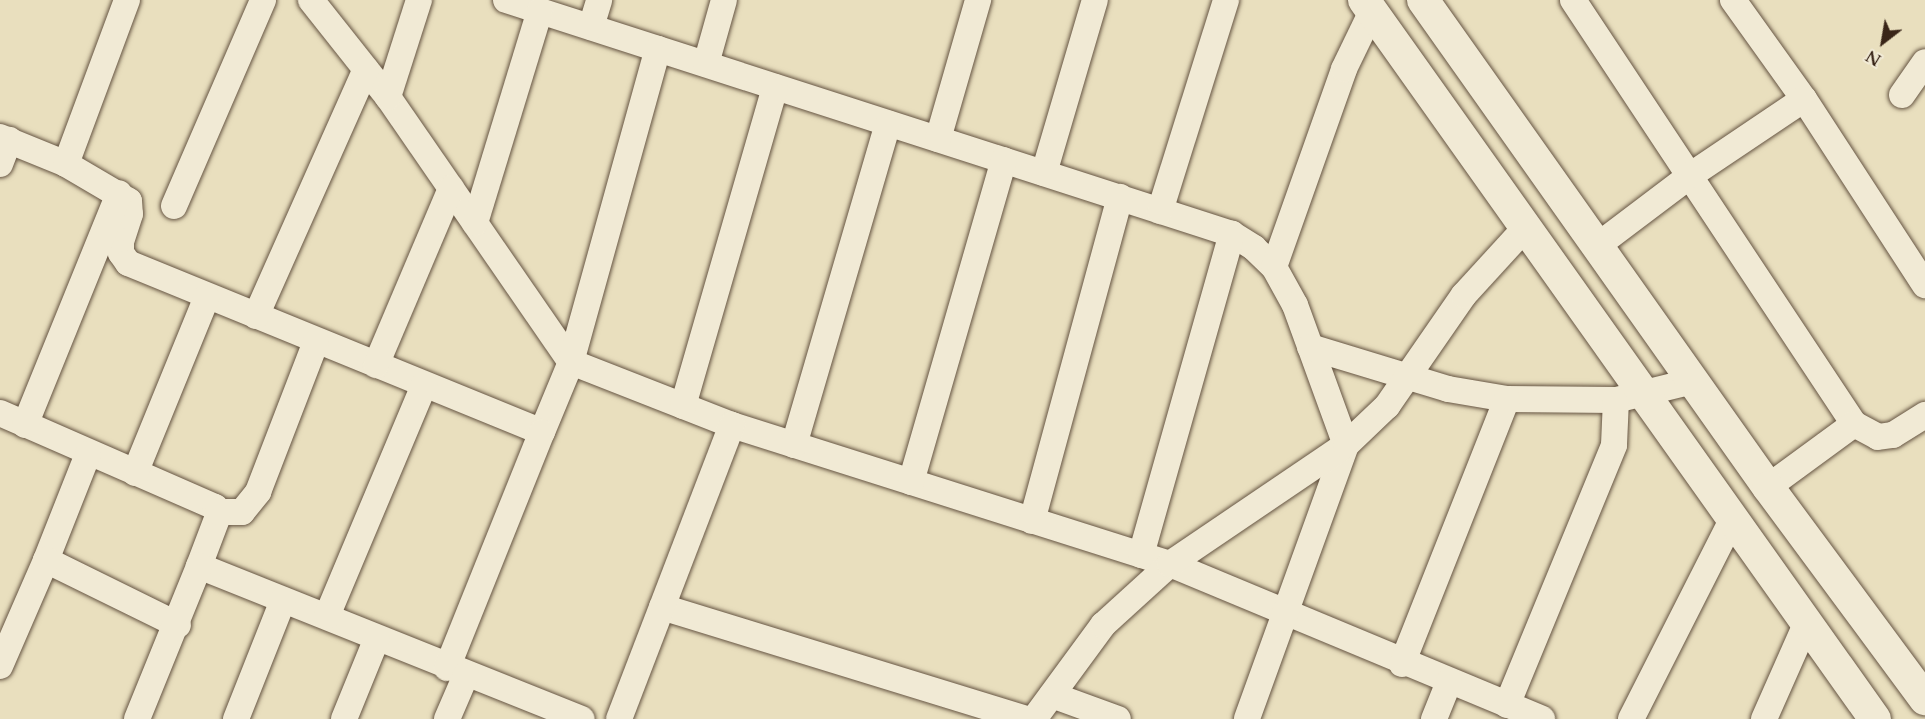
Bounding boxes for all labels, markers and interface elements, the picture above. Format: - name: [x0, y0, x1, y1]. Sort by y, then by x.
- north arrow: [1853, 12, 1913, 72]
- text: N: [1862, 44, 1885, 70]

